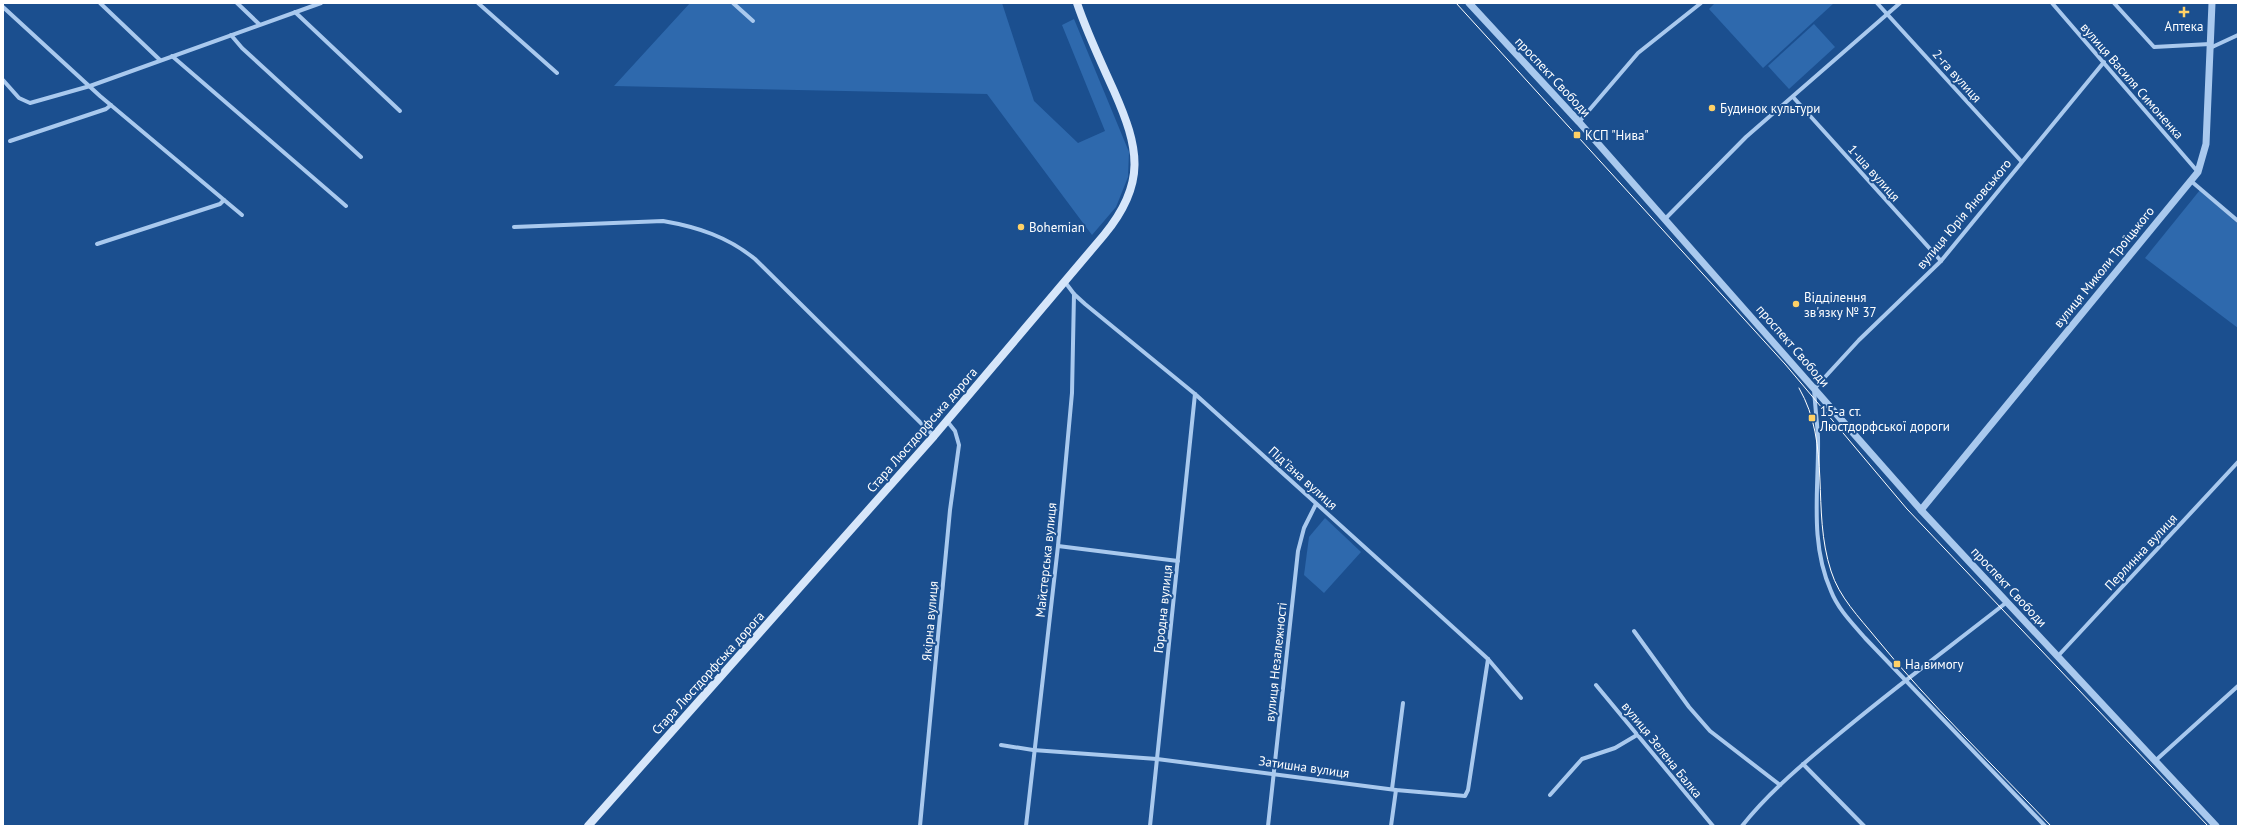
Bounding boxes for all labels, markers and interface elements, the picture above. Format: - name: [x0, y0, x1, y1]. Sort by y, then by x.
- marker: Аптека: [2179, 7, 2189, 17]
- place label: Аптека: [2165, 18, 2203, 35]
- street label: вулиця Василя Симоненка: [2077, 19, 2187, 143]
- street label: проспект Свободи: [1511, 33, 1595, 121]
- street label: 2-га вулиця: [1929, 46, 1985, 106]
- place label: Будинок культури: [1720, 100, 1820, 117]
- marker: Будинок культури: [1707, 103, 1717, 113]
- place label: КСП "Нива": [1585, 127, 1649, 144]
- marker: КСП "Нива": [1572, 130, 1582, 140]
- street label: 1-ша вулиця: [1844, 141, 1904, 205]
- street label: вулиця Юрія Яновського: [1913, 155, 2015, 273]
- street label: вулиця Миколи Троїцького: [2050, 203, 2158, 331]
- place label: Bohemian: [1029, 219, 1085, 236]
- marker: Bohemian: [1016, 222, 1026, 232]
- place label: Відділення зв'язку № 37: [1804, 289, 1877, 321]
- marker: Відділення зв'язку № 37: [1791, 299, 1801, 309]
- street label: проспект Свободи: [1753, 301, 1833, 391]
- street label: Стара Люстдорфська дорога: [863, 364, 981, 496]
- place label: 15-а ст. Люстдорфської дороги: [1819, 403, 1950, 435]
- marker: 15-а ст. Люстдорфської дороги: [1807, 413, 1817, 423]
- street label: Підʼїзна вулиця: [1265, 443, 1341, 513]
- street label: Майстерська вулиця: [1032, 502, 1060, 618]
- street label: Перлинна вулиця: [2101, 510, 2181, 594]
- street label: проспект Свободи: [1967, 543, 2051, 631]
- street label: Городна вулиця: [1150, 564, 1176, 654]
- street label: Якірна вулиця: [918, 580, 942, 662]
- street label: вулиця Незалежності: [1261, 601, 1291, 723]
- street label: Стара Люстдорфська дорога: [648, 608, 768, 738]
- place label: На вимогу: [1905, 656, 1963, 673]
- marker: На вимогу: [1892, 659, 1902, 669]
- street label: вулиця Зелена Балка: [1618, 698, 1706, 802]
- street label: Затишна вулиця: [1257, 752, 1351, 782]

